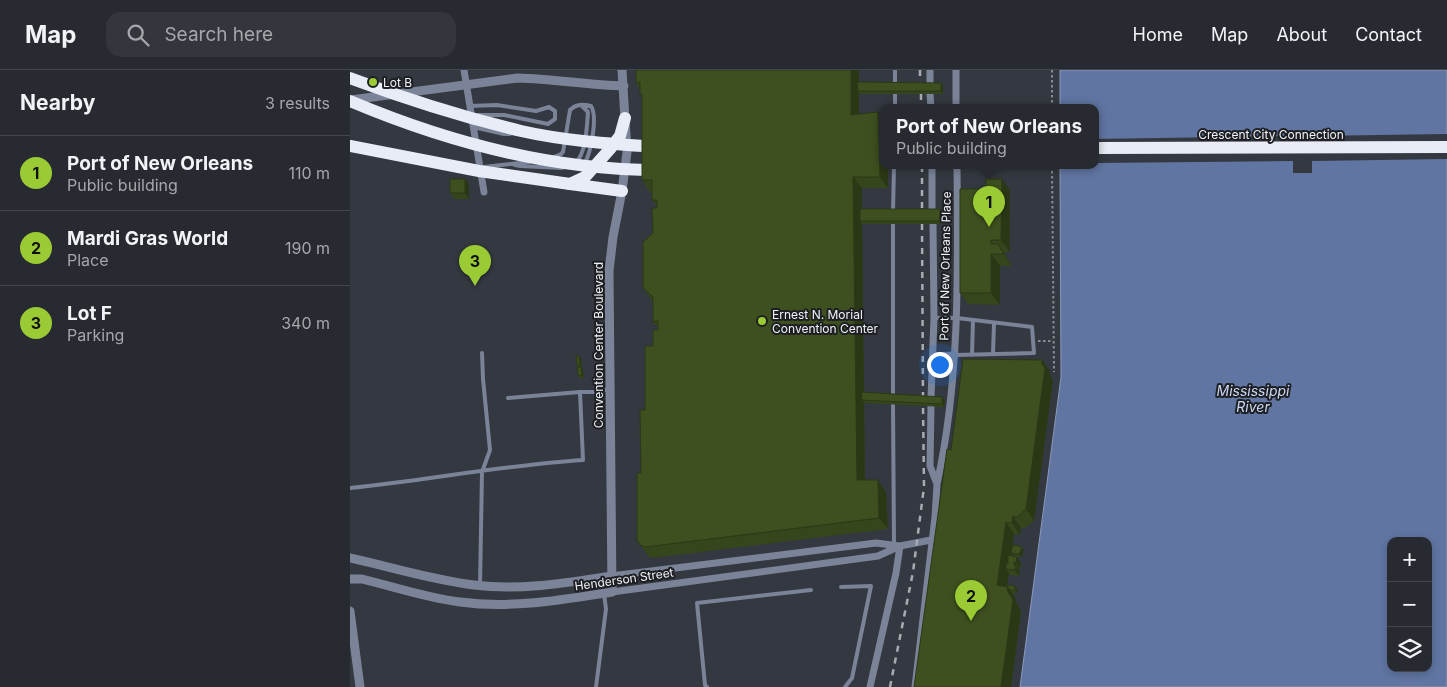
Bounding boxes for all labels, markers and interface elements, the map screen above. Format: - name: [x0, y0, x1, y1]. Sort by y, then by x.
- search box: [106, 12, 456, 57]
- text: Map: [25, 20, 76, 49]
- icon: search: [124, 21, 152, 49]
- text: Search here: [164, 23, 273, 46]
- text: Home: [1133, 24, 1183, 45]
- text: Map: [1211, 24, 1248, 45]
- text: About: [1276, 24, 1327, 45]
- text: Contact: [1355, 24, 1422, 45]
- place label: Lot B: [383, 75, 412, 90]
- marker: Lot B: [367, 76, 379, 88]
- text: Nearby: [20, 90, 95, 115]
- text: 3 results: [265, 93, 330, 113]
- popup: [879, 104, 1099, 169]
- text: Port of New Orleans: [896, 115, 1082, 138]
- street label: Crescent City Connection: [1198, 127, 1344, 142]
- text: Public building: [896, 138, 1007, 158]
- text: Port of New Orleans: [67, 152, 253, 175]
- text: 1: [33, 163, 39, 183]
- text: 110 m: [288, 163, 330, 183]
- text: Public building: [67, 175, 178, 195]
- pin: 1: [973, 186, 1005, 227]
- street label: Port of New Orleans Place: [936, 191, 954, 341]
- text: Mardi Gras World: [67, 227, 228, 250]
- text: 2: [31, 238, 41, 258]
- text: 190 m: [285, 238, 330, 258]
- pin: 3: [459, 245, 491, 286]
- text: Place: [67, 250, 109, 270]
- street label: Convention Center Boulevard: [591, 262, 606, 428]
- text: Lot F: [67, 302, 112, 325]
- place label: Ernest N. Morial Convention Center: [772, 307, 879, 336]
- text: 3: [31, 313, 41, 333]
- text: 340 m: [281, 313, 330, 333]
- marker: Ernest N. Morial Convention Center: [756, 315, 768, 327]
- text: Parking: [67, 325, 124, 345]
- your location: [927, 352, 953, 378]
- water label: Mississippi River: [1217, 382, 1290, 415]
- map controls: [1387, 537, 1432, 672]
- button: +: [1387, 537, 1432, 582]
- street label: Henderson Street: [574, 565, 674, 593]
- pin: 2: [955, 580, 987, 621]
- button: −: [1387, 582, 1432, 627]
- button: layers: [1387, 627, 1432, 672]

